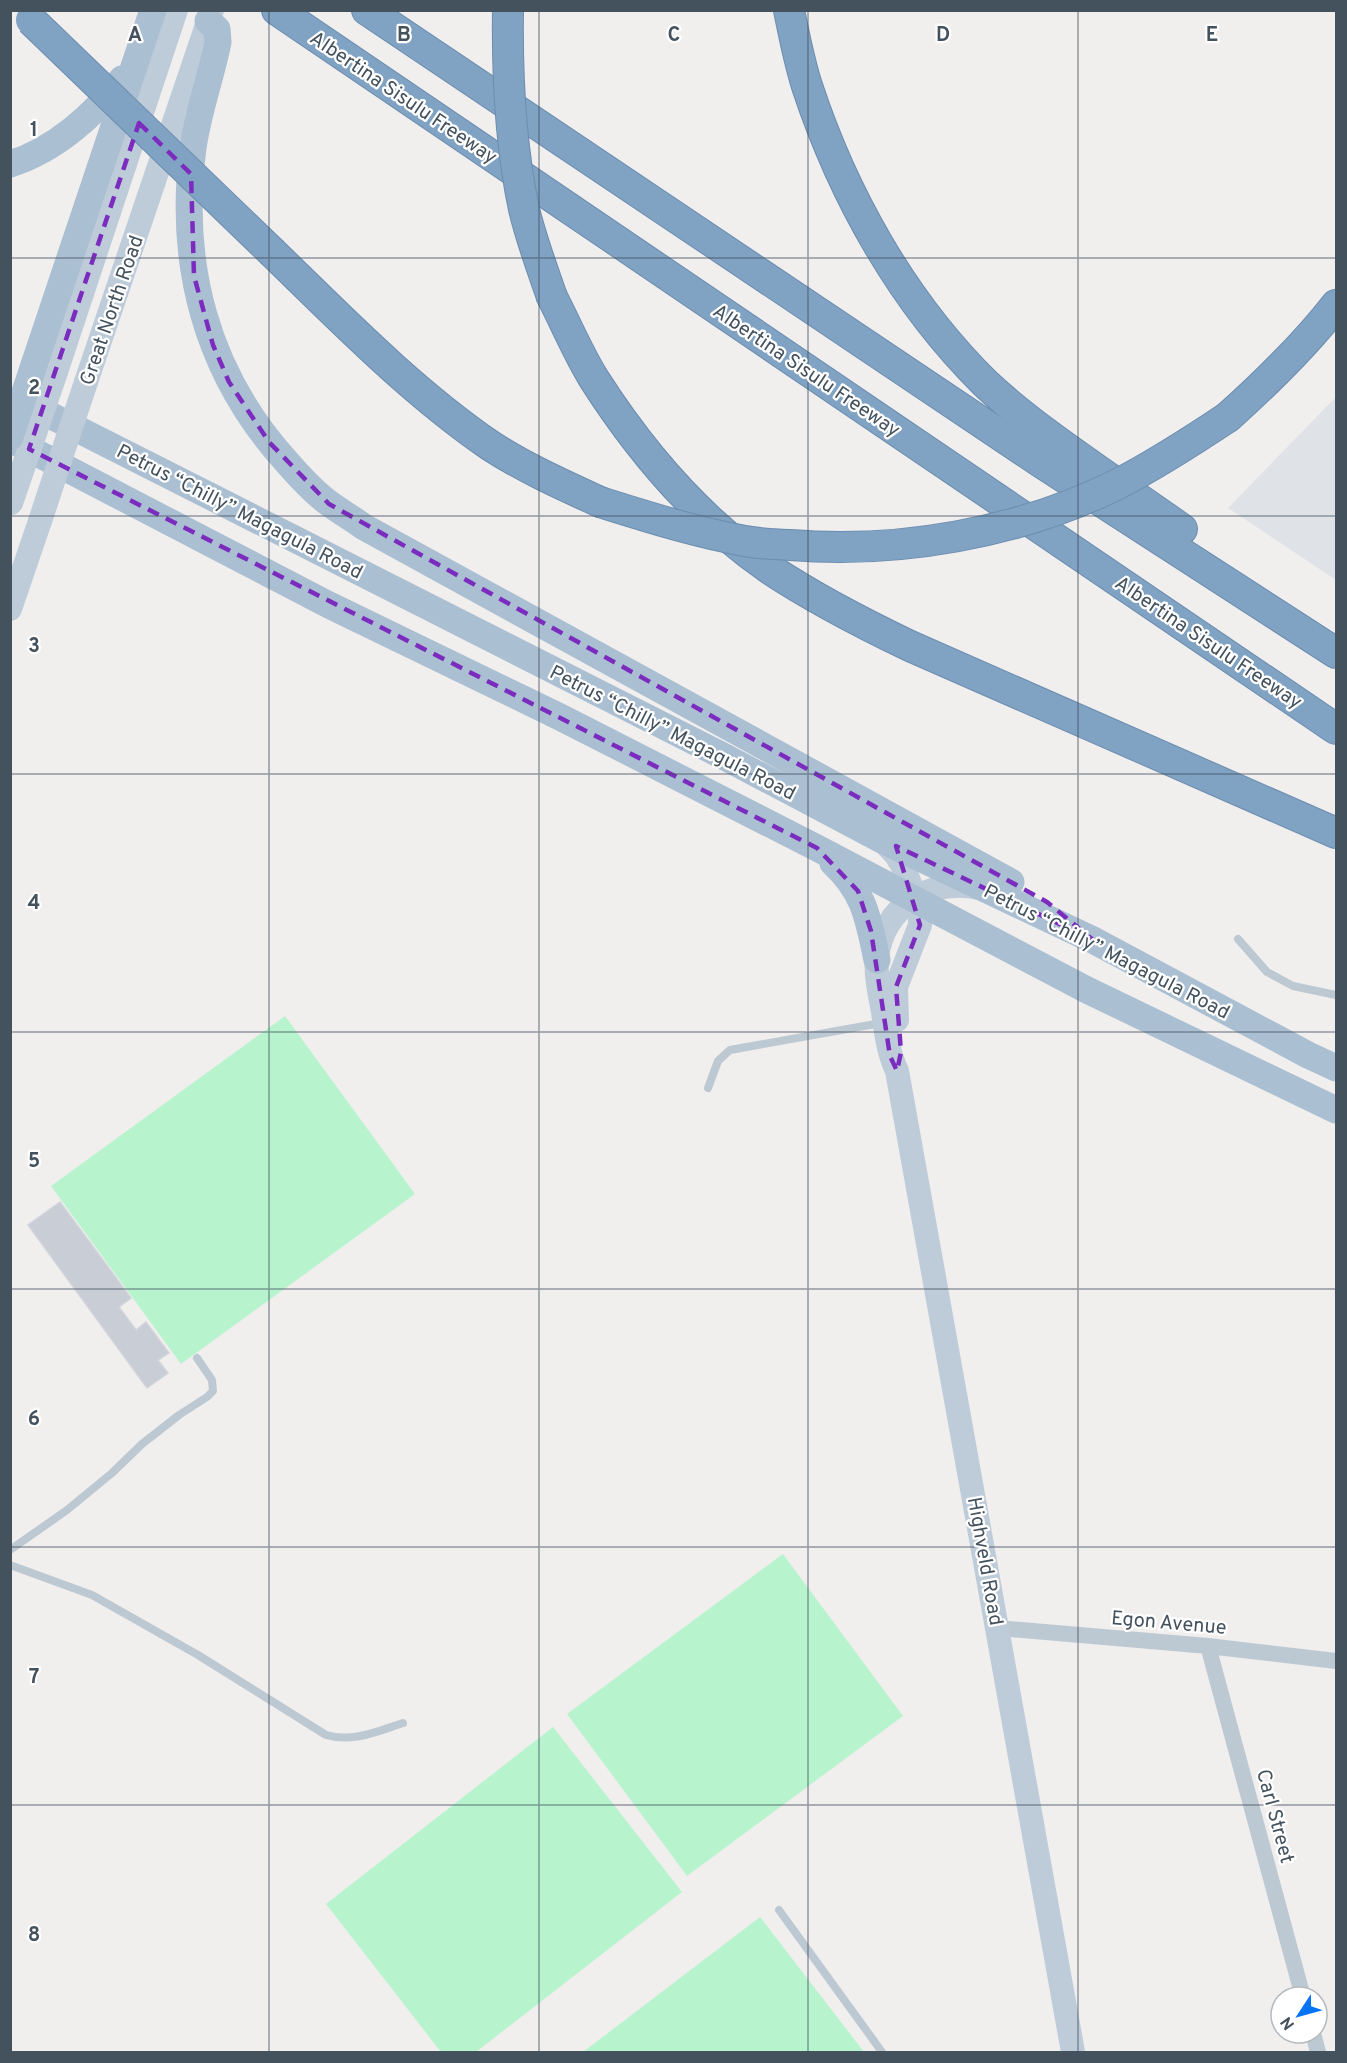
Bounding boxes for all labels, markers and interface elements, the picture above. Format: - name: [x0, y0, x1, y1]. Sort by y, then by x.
- text: A: [128, 23, 142, 49]
- text: B: [397, 23, 411, 49]
- text: C: [668, 23, 680, 49]
- text: D: [936, 23, 950, 49]
- text: E: [1206, 23, 1218, 49]
- street label: Albertina Sisulu Freeway: [304, 26, 502, 171]
- text: 1: [30, 118, 38, 144]
- street label: Great North Road: [75, 232, 151, 389]
- street label: Albertina Sisulu Freeway: [707, 299, 905, 444]
- text: 2: [28, 376, 40, 402]
- street label: Petrus “Chilly” Magagula Road: [112, 439, 367, 586]
- street label: Albertina Sisulu Freeway: [1109, 571, 1307, 716]
- text: 3: [28, 634, 40, 660]
- street label: Petrus “Chilly” Magagula Road: [545, 660, 800, 807]
- street label: Petrus “Chilly” Magagula Road: [979, 879, 1234, 1026]
- text: 4: [28, 891, 40, 917]
- text: 5: [28, 1149, 40, 1175]
- text: 6: [28, 1407, 40, 1433]
- street label: Highveld Road: [960, 1495, 1008, 1628]
- street label: Egon Avenue: [1110, 1606, 1228, 1642]
- text: 7: [29, 1665, 39, 1691]
- street label: Carl Street: [1249, 1767, 1299, 1866]
- text: 8: [28, 1923, 40, 1949]
- north arrow: [1269, 1985, 1329, 2045]
- text: N: [1277, 2012, 1300, 2033]

